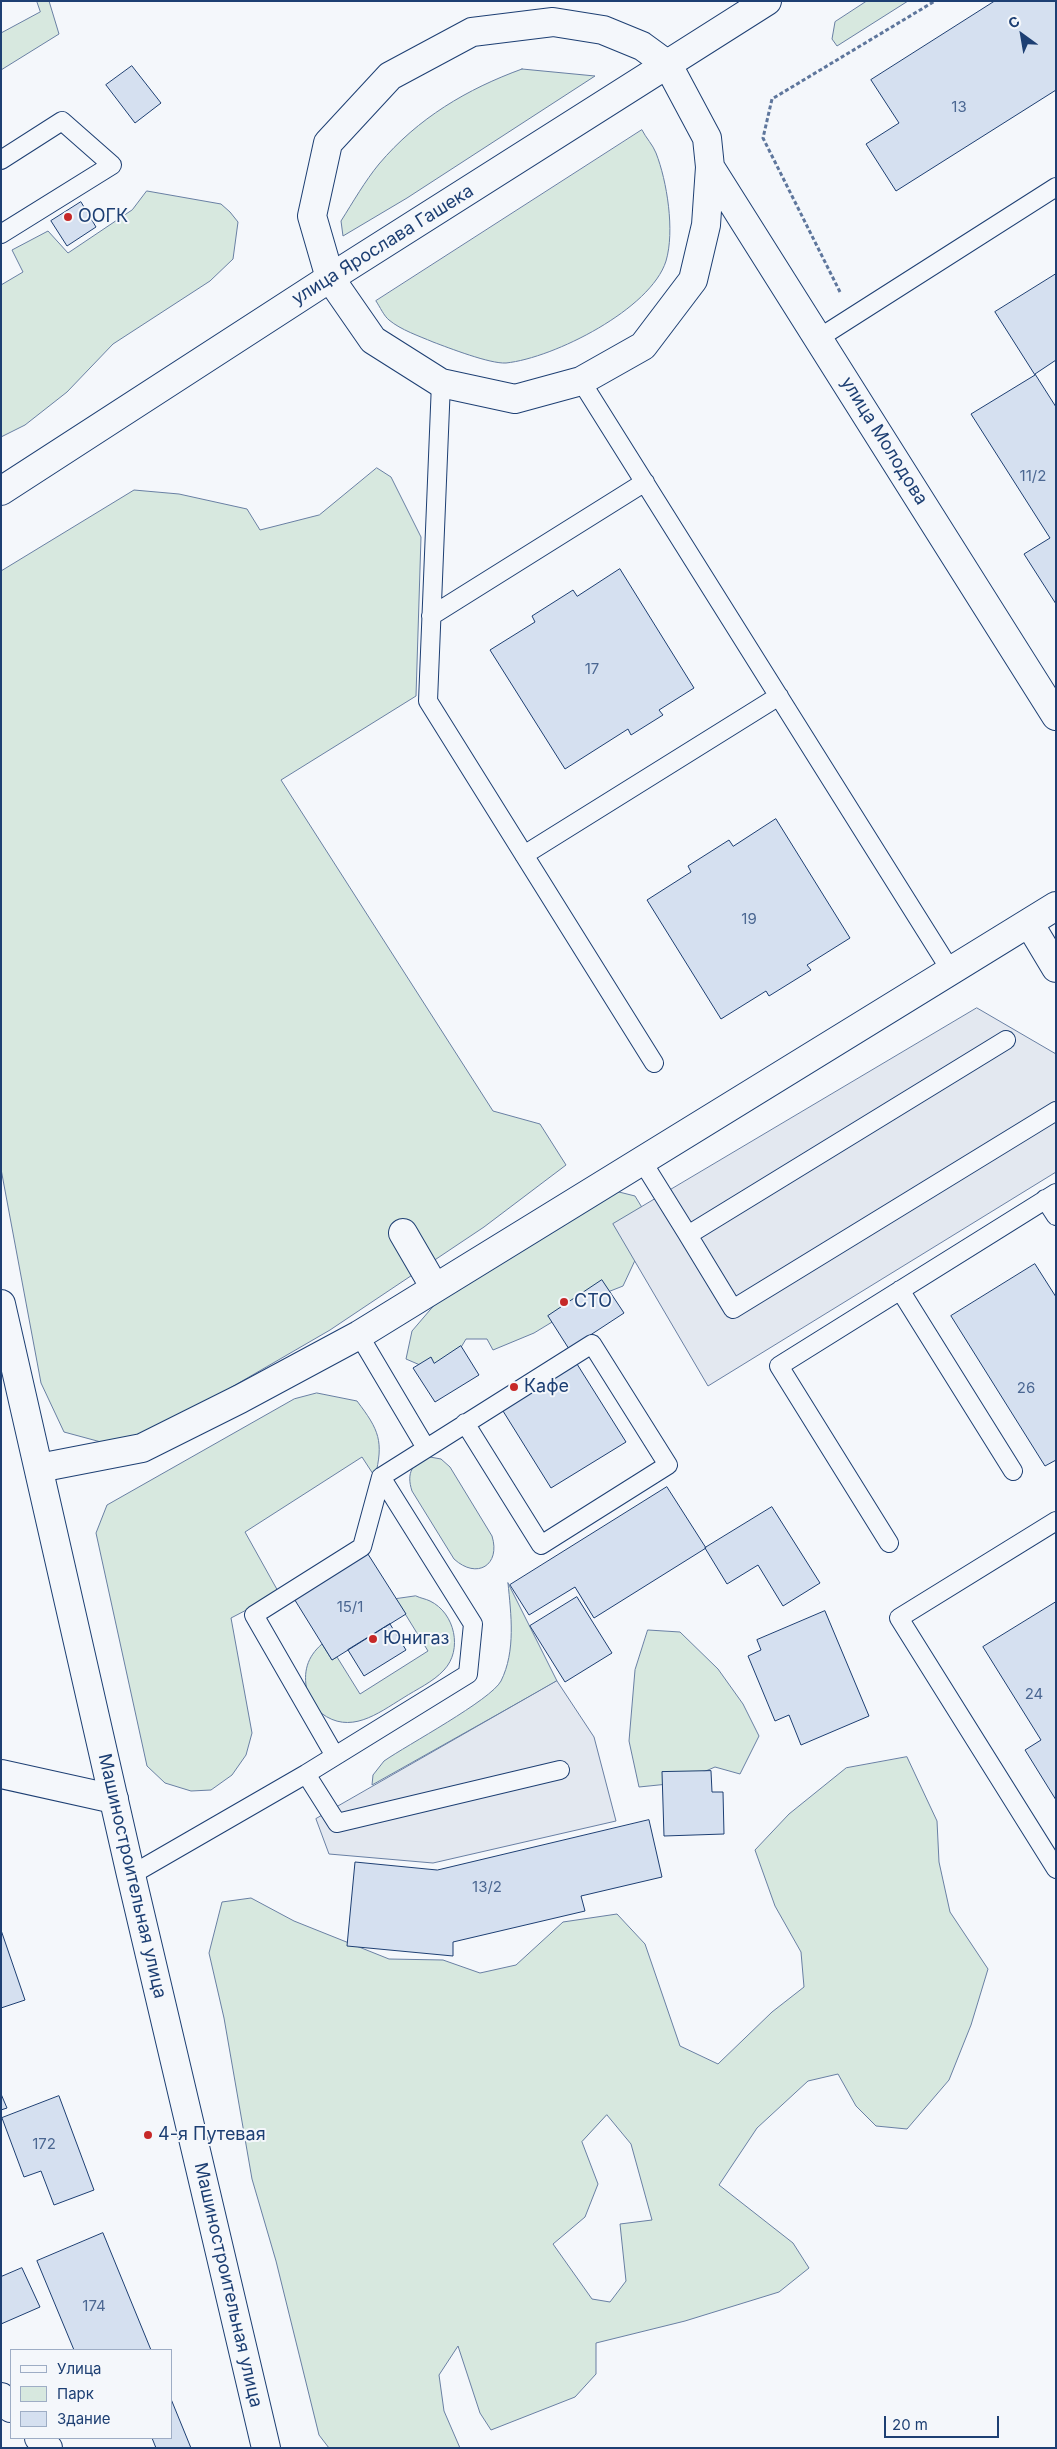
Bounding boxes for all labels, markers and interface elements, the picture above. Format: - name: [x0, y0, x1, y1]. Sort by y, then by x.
- north arrow: [997, 10, 1047, 60]
- text: С: [1005, 12, 1023, 32]
- house number: 13: [951, 98, 967, 116]
- street label: улица Ярослава Гашека: [288, 180, 478, 310]
- place label: ООГК: [78, 206, 128, 228]
- marker: ООГК: [62, 211, 74, 223]
- street label: улица Молодова: [836, 373, 932, 509]
- house number: 11/2: [1020, 467, 1046, 485]
- house number: 17: [585, 660, 599, 678]
- house number: 19: [741, 910, 757, 928]
- place label: СТО: [574, 1291, 612, 1313]
- marker: СТО: [558, 1296, 570, 1308]
- place label: Кафе: [524, 1376, 569, 1398]
- house number: 26: [1017, 1379, 1035, 1397]
- marker: Кафе: [508, 1381, 520, 1393]
- house number: 15/1: [337, 1598, 363, 1616]
- place label: Юнигаз: [383, 1628, 449, 1650]
- marker: Юнигаз: [367, 1633, 379, 1645]
- house number: 24: [1025, 1685, 1043, 1703]
- street label: Машиностроительная улица: [93, 1751, 171, 2001]
- house number: 13/2: [472, 1878, 502, 1896]
- place label: 4-я Путевая: [158, 2124, 266, 2146]
- marker: 4-я Путевая: [142, 2129, 154, 2141]
- house number: 172: [32, 2135, 56, 2153]
- street label: Машиностроительная улица: [189, 2160, 267, 2410]
- house number: 174: [82, 2297, 106, 2315]
- legend: [10, 2349, 172, 2439]
- text: Улица: [57, 2359, 101, 2378]
- text: Парк: [57, 2384, 94, 2403]
- scale bar: [887, 2406, 1002, 2438]
- text: Здание: [57, 2409, 111, 2428]
- text: 20 m: [892, 2415, 928, 2434]

